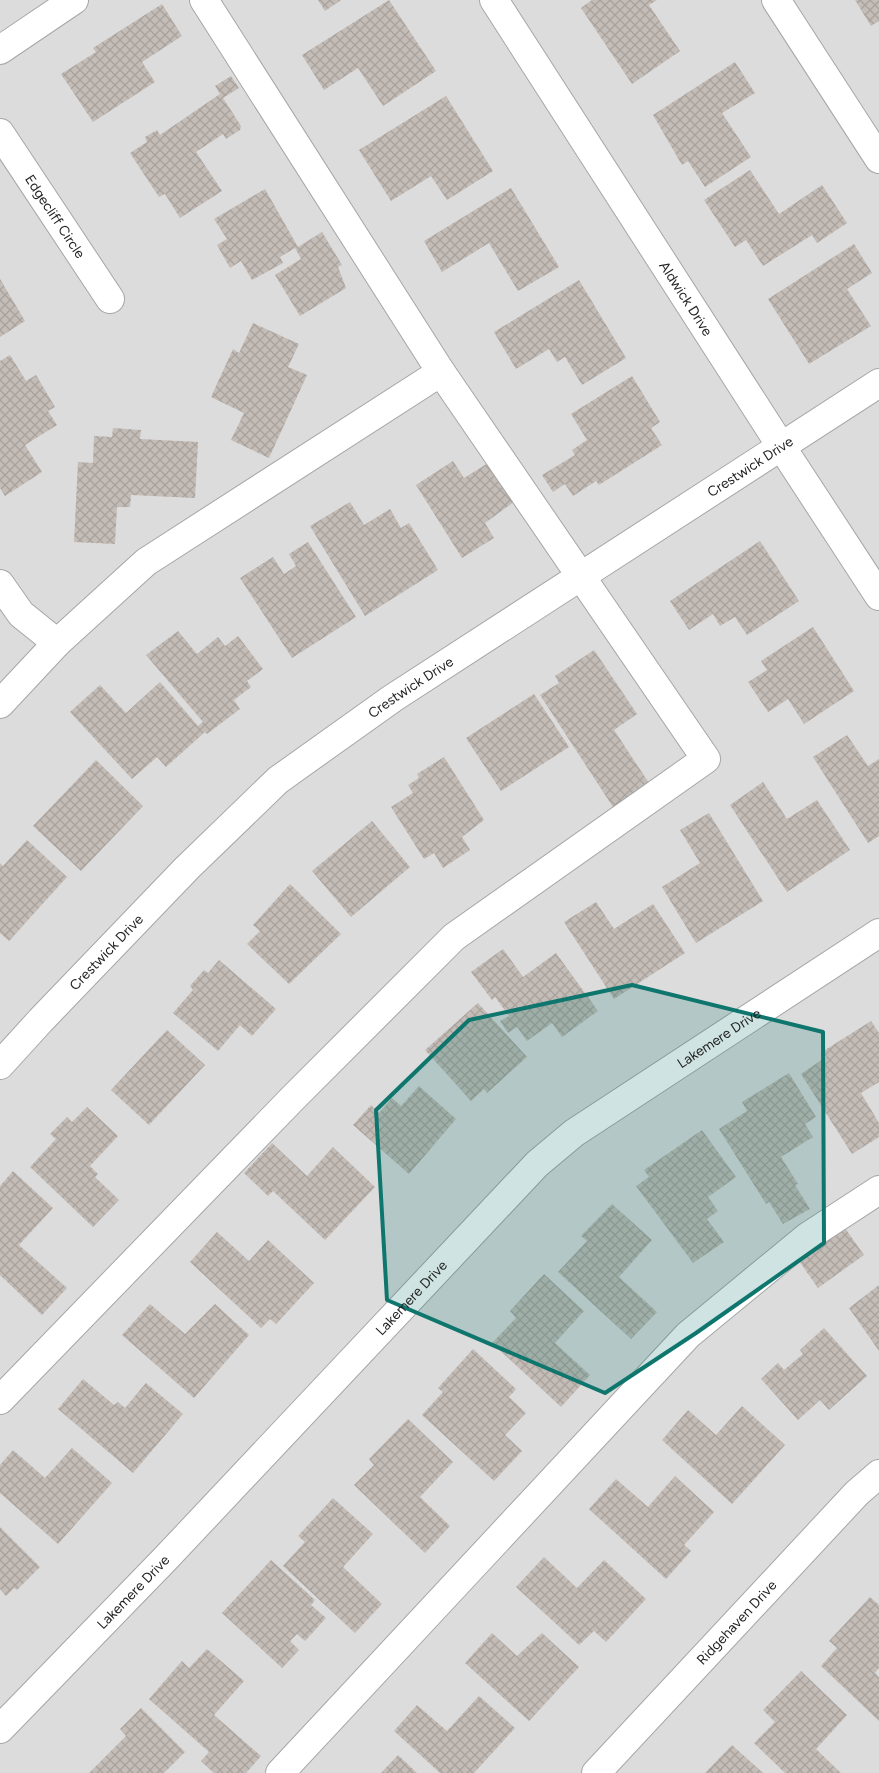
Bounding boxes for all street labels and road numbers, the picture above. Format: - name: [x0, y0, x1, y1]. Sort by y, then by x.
- street label: Edgecliff Circle: [21, 172, 89, 262]
- street label: Aldwick Drive: [655, 258, 716, 340]
- street label: Crestwick Drive: [704, 433, 797, 501]
- street label: Crestwick Drive: [365, 653, 457, 722]
- street label: Crestwick Drive: [66, 911, 147, 994]
- street label: Lakemere Drive: [674, 1005, 764, 1072]
- street label: Lakemere Drive: [372, 1257, 451, 1339]
- street label: Lakemere Drive: [94, 1551, 173, 1633]
- street label: Ridgehaven Drive: [693, 1577, 781, 1668]

